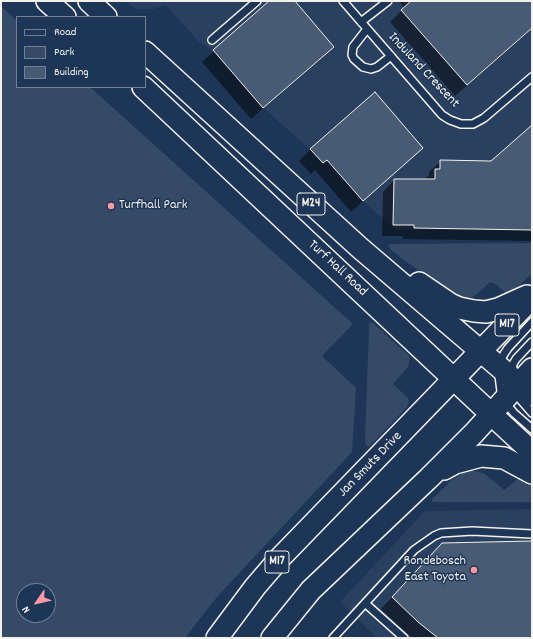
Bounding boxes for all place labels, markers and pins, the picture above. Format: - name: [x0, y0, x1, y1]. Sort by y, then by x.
- place label: Turfhall Park: [119, 198, 187, 214]
- marker: Turfhall Park: [106, 201, 116, 211]
- place label: Rondebosch East Toyota: [404, 554, 466, 586]
- marker: Rondebosch East Toyota: [469, 565, 479, 575]

